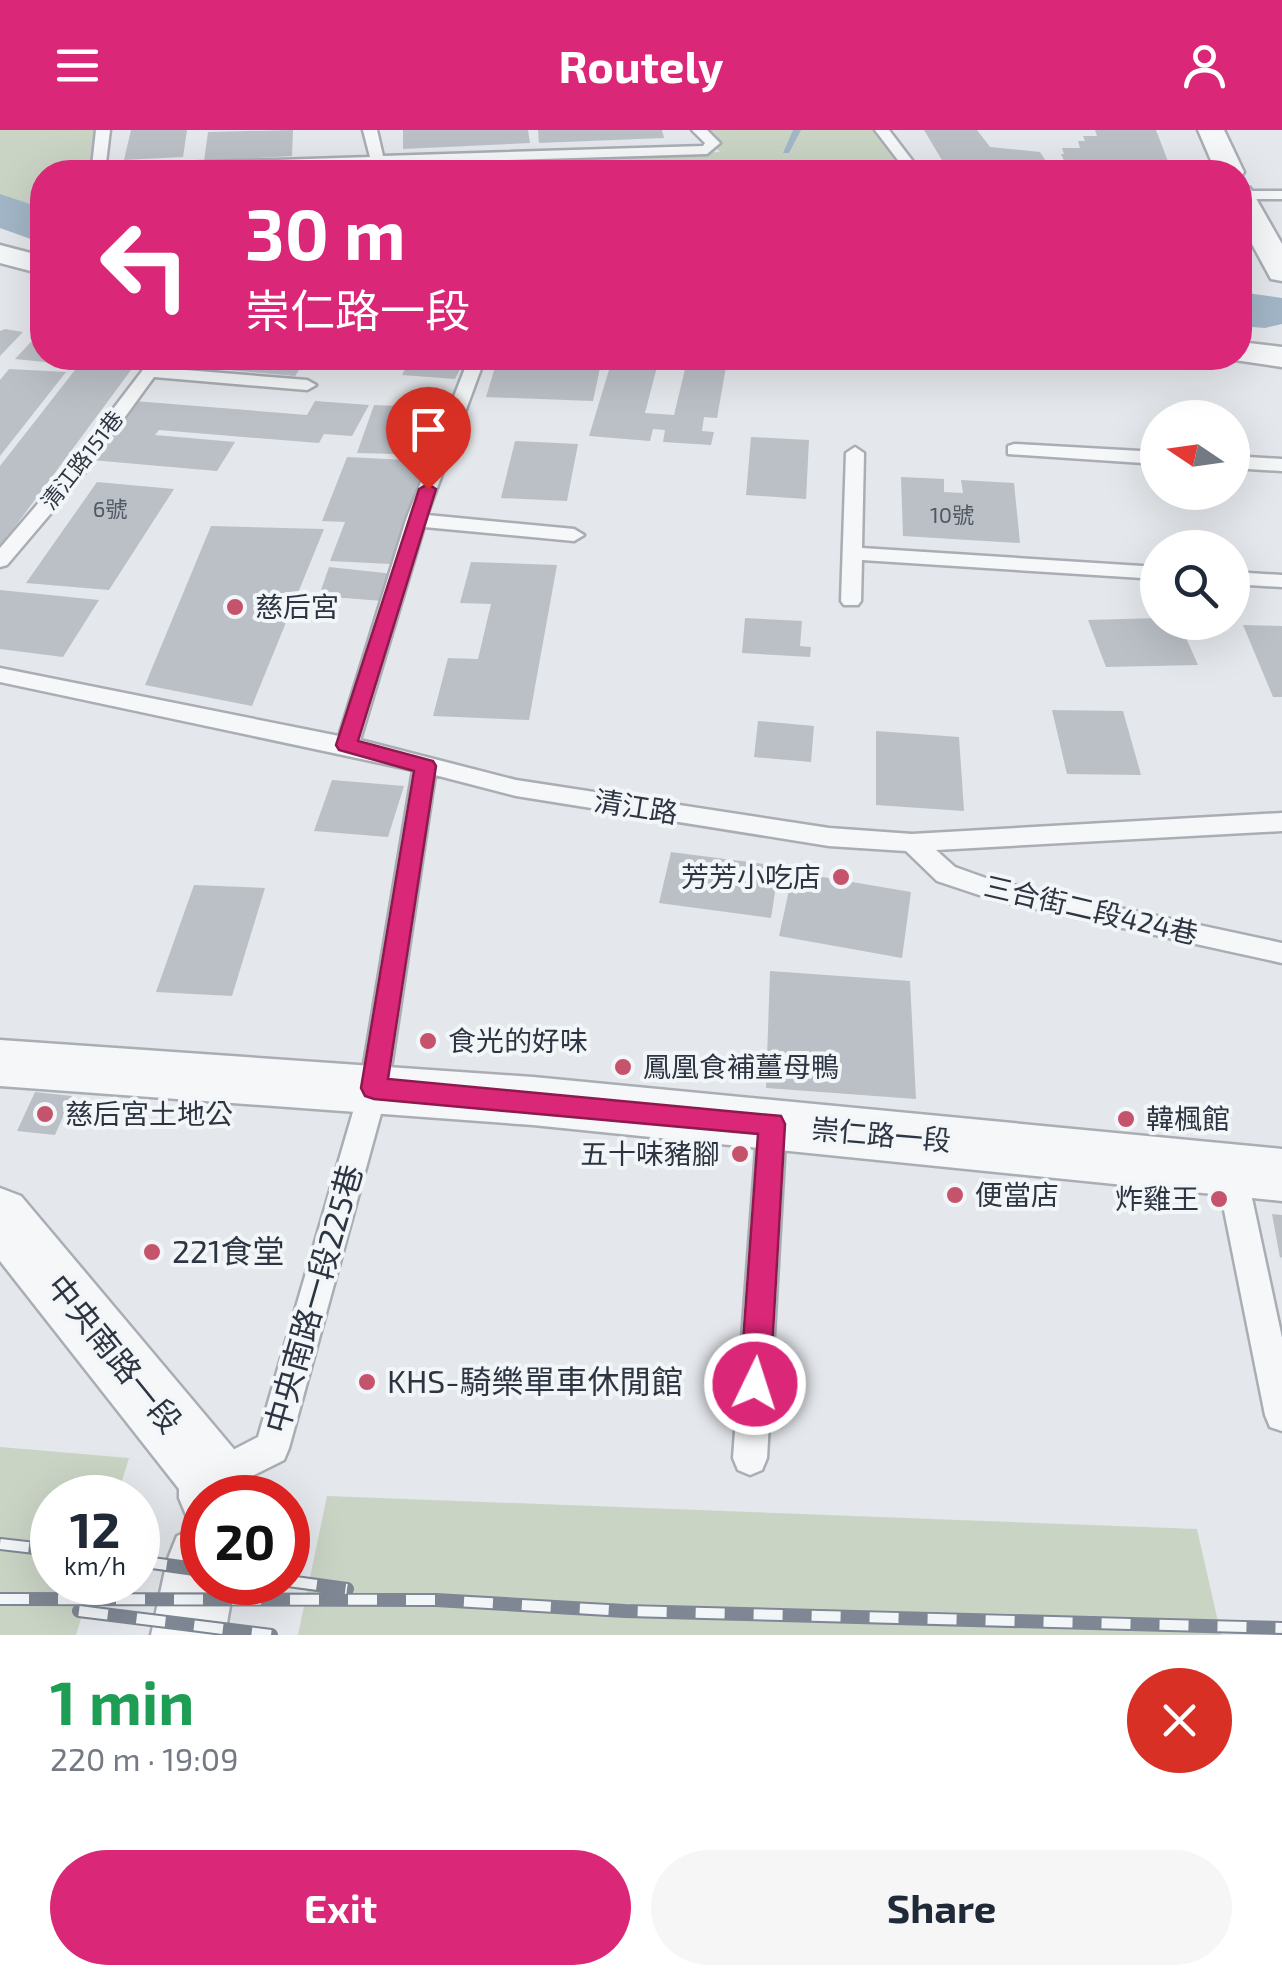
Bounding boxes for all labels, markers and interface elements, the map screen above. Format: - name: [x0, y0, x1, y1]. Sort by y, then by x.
- icon: menu: [50, 38, 105, 93]
- text: Routely: [558, 38, 724, 92]
- icon: person: [1177, 38, 1232, 93]
- text: 30 m: [245, 190, 406, 274]
- icon: left: [80, 200, 210, 330]
- text: 崇仁路一段: [245, 282, 470, 336]
- pin: [386, 387, 471, 490]
- north arrow: [1140, 400, 1250, 510]
- map controls: [1140, 400, 1250, 640]
- icon: arrive: [401, 402, 456, 457]
- street label: 清江路151巷: [35, 405, 128, 514]
- house number: 6號: [93, 495, 127, 521]
- house number: 10號: [930, 501, 974, 527]
- button: search: [1140, 530, 1250, 640]
- place label: 慈后宮: [255, 589, 339, 623]
- marker: 慈后宮: [224, 596, 246, 618]
- street label: 清江路: [592, 783, 680, 829]
- place label: 芳芳小吃店: [681, 859, 821, 893]
- marker: 芳芳小吃店: [830, 866, 852, 888]
- street label: 三合街二段424巷: [981, 868, 1201, 950]
- place label: 食光的好味: [448, 1023, 588, 1057]
- marker: 食光的好味: [417, 1030, 439, 1052]
- place label: 鳳凰食補薑母鴨: [643, 1049, 839, 1083]
- marker: 鳳凰食補薑母鴨: [612, 1056, 634, 1078]
- place label: 慈后宮土地公: [65, 1096, 233, 1130]
- place label: 韓楓館: [1146, 1101, 1230, 1135]
- marker: 慈后宮土地公: [34, 1103, 56, 1125]
- marker: 韓楓館: [1115, 1108, 1137, 1130]
- street label: 崇仁路一段: [810, 1111, 952, 1157]
- place label: 五十味豬腳: [580, 1136, 720, 1170]
- marker: 五十味豬腳: [729, 1143, 751, 1165]
- street label: 中央南路一段225巷: [256, 1160, 369, 1437]
- place label: 便當店: [975, 1177, 1059, 1211]
- place label: 炸雞王: [1115, 1181, 1199, 1215]
- marker: 便當店: [944, 1184, 966, 1206]
- marker: 炸雞王: [1208, 1188, 1230, 1210]
- place label: 221食堂: [172, 1231, 285, 1269]
- marker: 221食堂: [141, 1241, 163, 1263]
- street label: 中央南路一段: [40, 1266, 191, 1439]
- position arrow: [703, 1332, 807, 1436]
- place label: KHS-騎樂單車休閒館: [387, 1361, 684, 1399]
- marker: KHS-騎樂單車休閒館: [356, 1371, 378, 1393]
- speed limit sign: 20: [180, 1475, 310, 1605]
- text: 12: [70, 1498, 120, 1558]
- text: km/h: [64, 1550, 126, 1580]
- text: 1 min: [50, 1665, 194, 1737]
- button: close: [1127, 1668, 1232, 1773]
- text: 220 m · 19:09: [50, 1739, 238, 1777]
- button: Exit: [50, 1850, 631, 1965]
- button: Share: [651, 1850, 1232, 1965]

